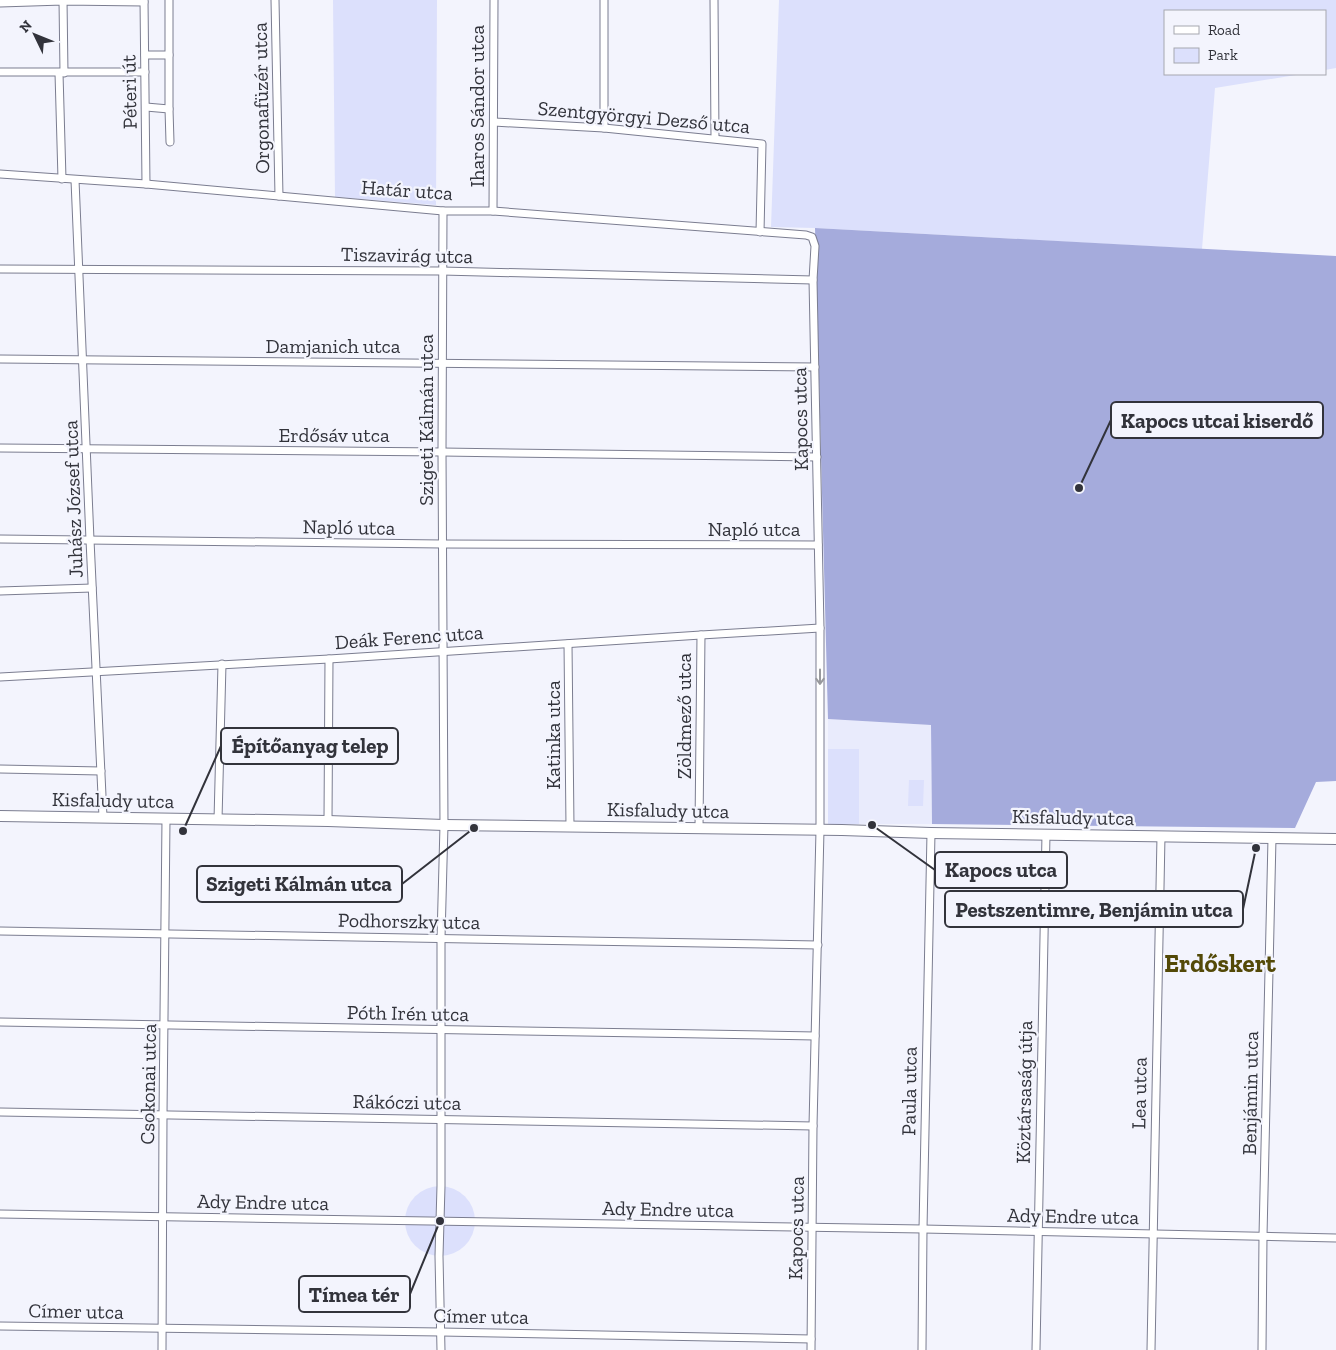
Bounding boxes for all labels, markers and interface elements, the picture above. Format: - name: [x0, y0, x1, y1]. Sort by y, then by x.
- north arrow: [10, 10, 60, 60]
- legend: [1164, 10, 1326, 75]
- text: N: [16, 17, 36, 36]
- text: Road: [1208, 21, 1241, 39]
- street label: Orgonafüzér utca: [248, 22, 274, 174]
- street label: Iharos Sándor utca: [465, 24, 489, 187]
- text: Park: [1208, 46, 1238, 64]
- street label: Péteri út: [116, 54, 142, 129]
- street label: Szentgyörgyi Dezső utca: [537, 96, 751, 138]
- street label: Határ utca: [360, 175, 454, 205]
- street label: Tiszavirág utca: [341, 242, 474, 268]
- street label: Damjanich utca: [266, 334, 401, 358]
- street label: Szigeti Kálmán utca: [414, 334, 438, 506]
- street label: Kapocs utca: [787, 367, 813, 471]
- callout: Kapocs utcai kiserdő: [1111, 402, 1323, 438]
- text: Kapocs utcai kiserdő: [1121, 408, 1313, 433]
- street label: Juhász József utca: [58, 419, 88, 578]
- street label: Erdősáv utca: [278, 423, 390, 447]
- street label: Napló utca: [302, 514, 396, 540]
- street label: Napló utca: [708, 517, 801, 541]
- street label: Deák Ferenc utca: [334, 620, 484, 654]
- street label: Zöldmező utca: [672, 652, 696, 779]
- one-way arrow: [815, 668, 825, 685]
- street label: Katinka utca: [541, 680, 565, 790]
- callout: Építőanyag telep: [221, 728, 398, 764]
- text: Építőanyag telep: [232, 733, 388, 758]
- street label: Kisfaludy utca: [52, 787, 175, 813]
- street label: Kisfaludy utca: [607, 797, 730, 823]
- street label: Kisfaludy utca: [1012, 804, 1135, 830]
- callout: Kapocs utca: [935, 852, 1067, 888]
- text: Kapocs utca: [945, 857, 1058, 882]
- callout: Szigeti Kálmán utca: [197, 866, 402, 902]
- text: Szigeti Kálmán utca: [206, 871, 392, 896]
- callout: Pestszentimre, Benjámin utca: [945, 891, 1243, 927]
- text: Pestszentimre, Benjámin utca: [955, 897, 1233, 922]
- street label: Podhorszky utca: [338, 908, 481, 934]
- district label: Erdőskert: [1164, 948, 1277, 978]
- street label: Póth Irén utca: [347, 1000, 470, 1026]
- street label: Köztársaság útja: [1011, 1020, 1037, 1164]
- street label: Csokonai utca: [135, 1023, 161, 1145]
- street label: Benjámin utca: [1237, 1030, 1263, 1155]
- street label: Paula utca: [896, 1046, 922, 1136]
- street label: Lea utca: [1126, 1056, 1152, 1129]
- street label: Rákóczi utca: [353, 1089, 462, 1115]
- street label: Kapocs utca: [783, 1176, 809, 1280]
- street label: Ady Endre utca: [197, 1189, 329, 1215]
- street label: Ady Endre utca: [602, 1196, 734, 1222]
- street label: Ady Endre utca: [1007, 1203, 1139, 1229]
- callout: Tímea tér: [299, 1276, 410, 1312]
- text: Tímea tér: [309, 1282, 399, 1307]
- street label: Címer utca: [28, 1298, 124, 1324]
- street label: Címer utca: [433, 1303, 529, 1329]

